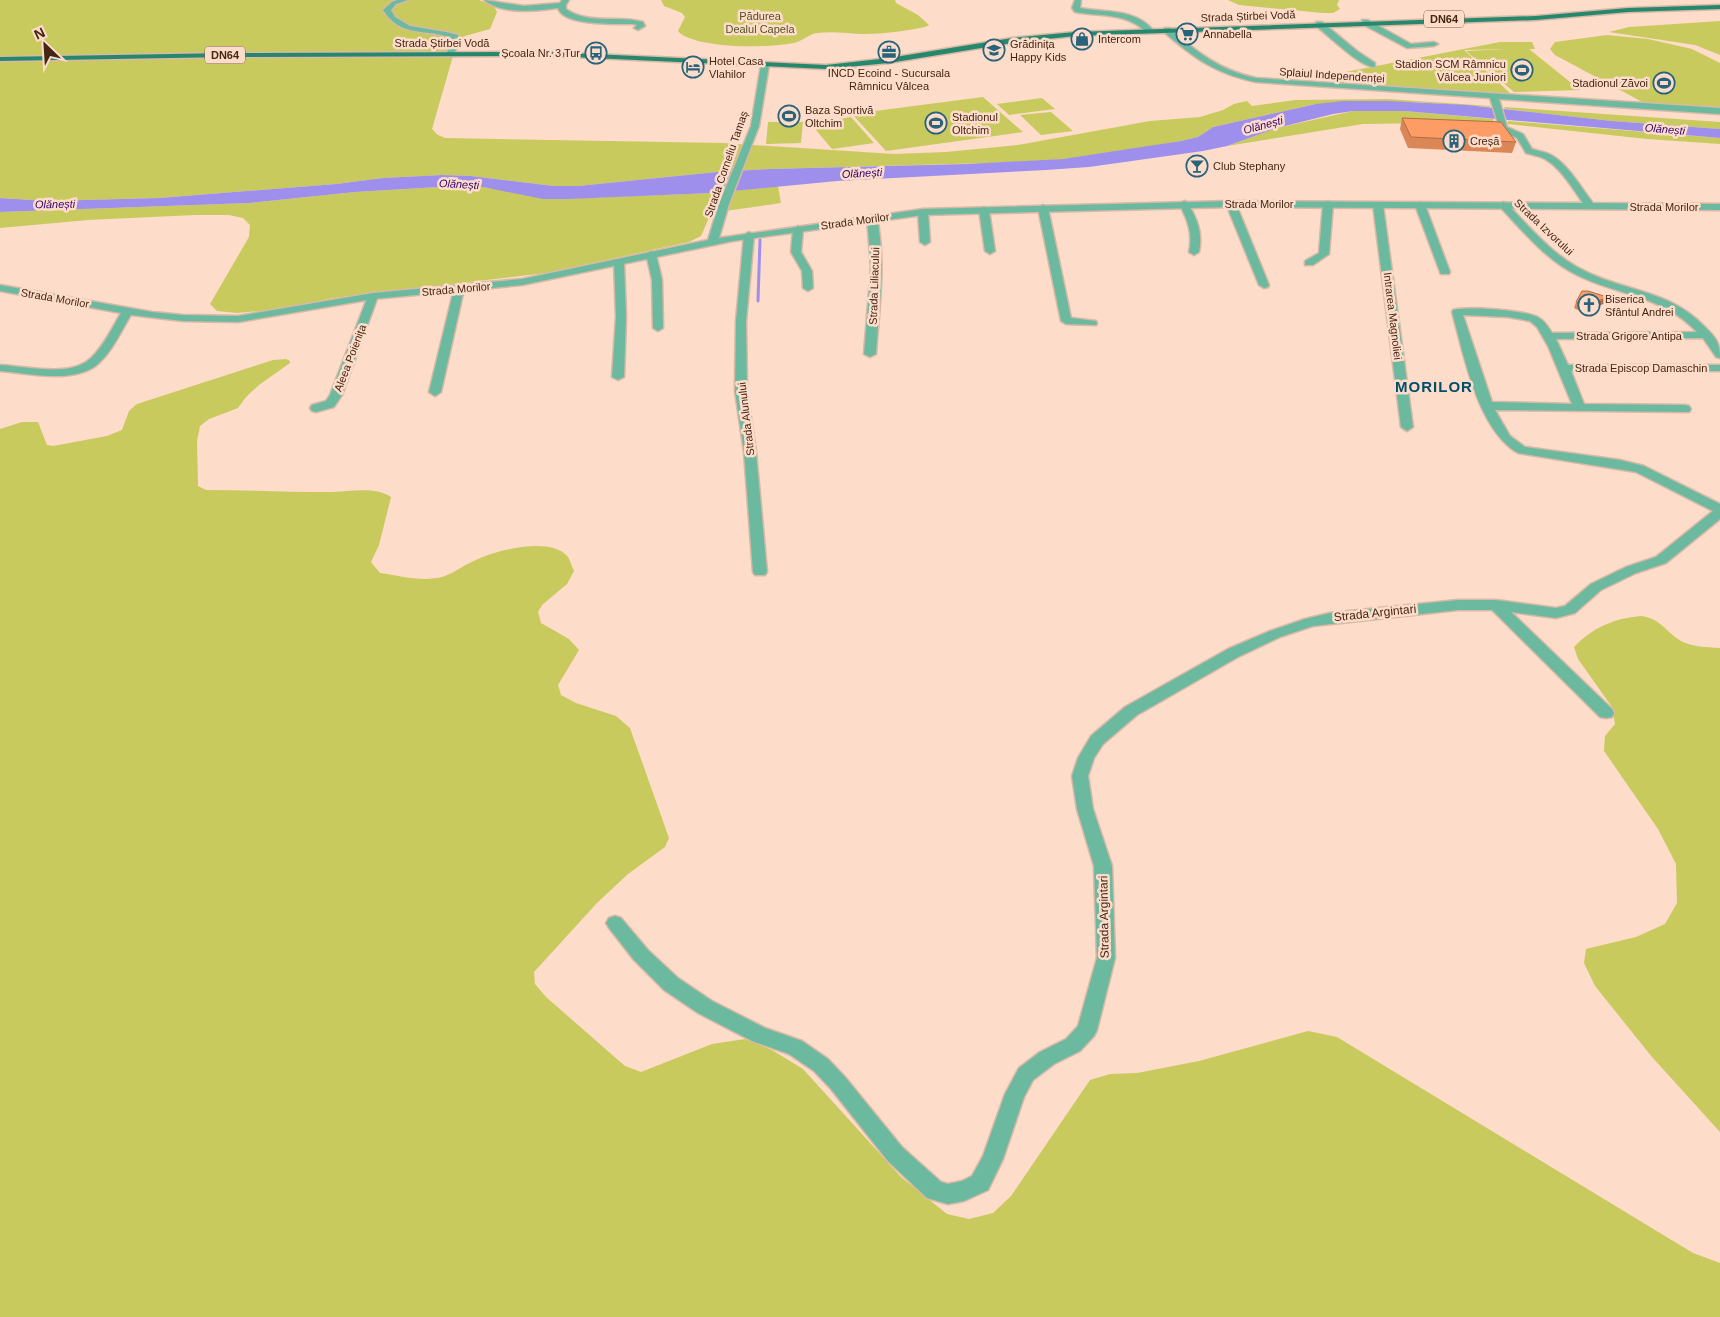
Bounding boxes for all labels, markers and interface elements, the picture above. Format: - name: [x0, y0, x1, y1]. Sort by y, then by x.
- street label: Strada Știrbei Vodă: [1200, 8, 1296, 24]
- park label: Pădurea Dealul Capela: [725, 10, 795, 35]
- road number: DN64: [1424, 10, 1464, 28]
- north arrow: [20, 20, 70, 70]
- supermarket icon: Annabella: [1175, 22, 1199, 46]
- text: N: [32, 24, 47, 43]
- shop icon: Intercom: [1070, 27, 1094, 51]
- place label: Annabella: [1203, 28, 1253, 40]
- place label: Intercom: [1098, 33, 1141, 45]
- street label: Strada Știrbei Vodă: [395, 37, 490, 49]
- school or university icon: Grădinița Happy Kids: [982, 38, 1006, 62]
- place label: Grădinița Happy Kids: [1010, 38, 1067, 63]
- office icon: INCD Ecoind - Sucursala Râmnicu Vâlcea: [877, 40, 901, 64]
- bus stop icon: Școala Nr. 3 Tur: [584, 41, 608, 65]
- road number: DN64: [205, 46, 245, 64]
- place label: Școala Nr. 3 Tur: [501, 47, 580, 59]
- hotel icon: Hotel Casa Vlahilor: [681, 55, 705, 79]
- place label: Hotel Casa Vlahilor: [709, 55, 764, 80]
- place label: Stadion SCM Râmnicu Vâlcea Juniori: [1395, 58, 1506, 83]
- sports icon: Stadion SCM Râmnicu Vâlcea Juniori: [1510, 58, 1534, 82]
- street label: Splaiul Independenței: [1279, 65, 1385, 85]
- place label: INCD Ecoind - Sucursala Râmnicu Vâlcea: [828, 67, 951, 92]
- sports icon: Stadionul Zăvoi: [1652, 71, 1676, 95]
- place label: Stadionul Zăvoi: [1572, 77, 1648, 89]
- sports icon: Baza Sportivă Oltchim: [777, 104, 801, 128]
- place label: Baza Sportivă Oltchim: [805, 104, 874, 129]
- street label: Strada Corneliu Tamaș: [702, 109, 750, 219]
- sports icon: Stadionul Oltchim: [924, 111, 948, 135]
- place label: Stadionul Oltchim: [952, 111, 998, 136]
- water label: Olănești: [1242, 114, 1285, 136]
- water label: Olănești: [1644, 121, 1686, 137]
- building icon: Creșă: [1442, 129, 1466, 153]
- place label: Creșă: [1470, 135, 1500, 147]
- bar icon: Club Stephany: [1185, 154, 1209, 178]
- place label: Club Stephany: [1213, 160, 1286, 172]
- water label: Olănești: [842, 166, 883, 180]
- water label: Olănești: [439, 177, 480, 191]
- street label: Strada Izvorului: [1512, 197, 1576, 257]
- water label: Olănești: [35, 198, 76, 210]
- street label: Strada Morilor: [1224, 198, 1294, 210]
- street label: Strada Morilor: [1629, 201, 1699, 213]
- street label: Strada Morilor: [820, 210, 890, 232]
- street label: Strada Liliacului: [867, 247, 881, 325]
- street label: Intrarea Magnoliei: [1382, 272, 1404, 360]
- street label: Strada Morilor: [421, 280, 491, 298]
- street label: Strada Morilor: [20, 286, 90, 310]
- church icon: Biserica Sfântul Andrei: [1577, 293, 1601, 317]
- place label: Biserica Sfântul Andrei: [1605, 293, 1674, 318]
- street label: Aleea Poienița: [332, 322, 369, 393]
- street label: Strada Grigore Antipa: [1576, 330, 1683, 342]
- street label: Strada Episcop Damaschin: [1575, 362, 1707, 374]
- district label: MORILOR: [1395, 378, 1473, 395]
- street label: Strada Alunului: [736, 382, 756, 456]
- street label: Strada Argintari: [1333, 602, 1417, 624]
- street label: Strada Argintari: [1096, 876, 1112, 958]

